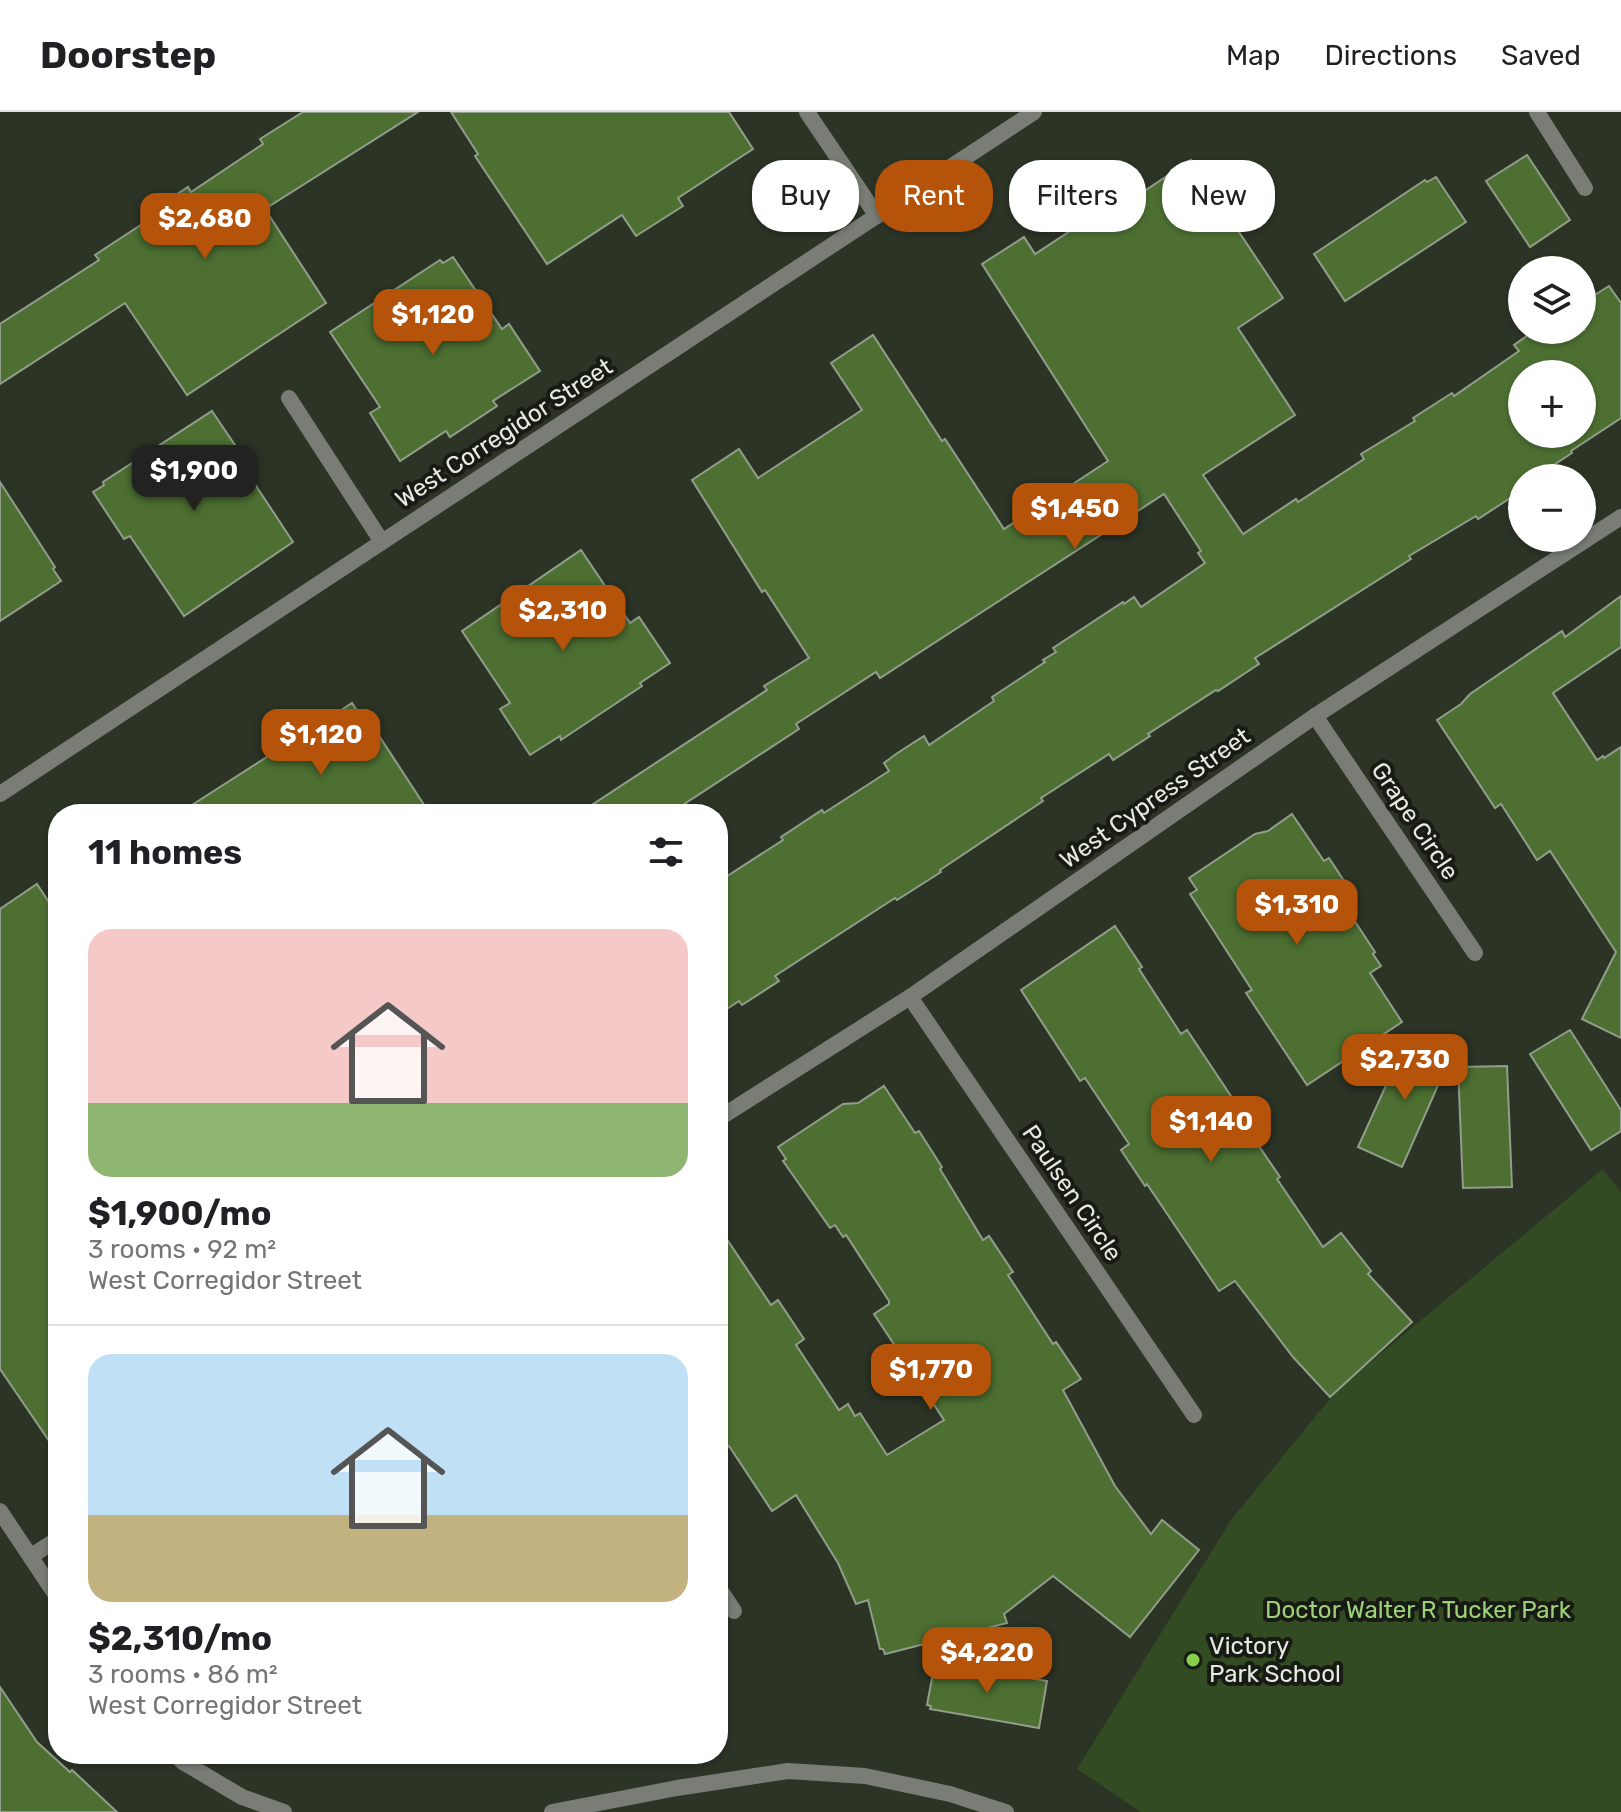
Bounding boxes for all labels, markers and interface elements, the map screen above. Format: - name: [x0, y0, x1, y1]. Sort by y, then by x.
- text: Doorstep: [40, 32, 216, 78]
- text: Map: [1226, 39, 1280, 72]
- text: Directions: [1324, 39, 1457, 72]
- text: Saved: [1501, 39, 1581, 72]
- chip: Buy: [752, 160, 859, 232]
- chip: Rent: [875, 160, 993, 232]
- chip: Filters: [1009, 160, 1146, 232]
- chip: New: [1162, 160, 1275, 232]
- pin: $2,680: [140, 193, 270, 261]
- text: $2,680: [158, 203, 252, 234]
- map controls: [1508, 256, 1596, 552]
- button: layers: [1508, 256, 1596, 344]
- pin: $1,120: [368, 289, 498, 357]
- text: $1,120: [391, 299, 475, 330]
- street label: West Corregidor Street: [390, 352, 618, 514]
- button: +: [1508, 360, 1596, 448]
- pin: $1,900: [129, 445, 259, 513]
- text: $1,900: [150, 455, 238, 486]
- button: −: [1508, 464, 1596, 552]
- pin: $1,450: [1010, 483, 1140, 551]
- text: $1,450: [1030, 493, 1120, 524]
- pin: $2,310: [498, 585, 628, 653]
- text: $2,310: [519, 595, 607, 626]
- pin: $1,120: [256, 709, 386, 777]
- text: $1,120: [279, 719, 363, 750]
- street label: West Cypress Street: [1055, 722, 1255, 874]
- street label: Grape Circle: [1366, 757, 1464, 885]
- icon: filters: [644, 830, 688, 874]
- text: 11 homes: [88, 832, 242, 873]
- pin: $1,310: [1232, 879, 1362, 947]
- text: $1,310: [1255, 889, 1339, 920]
- icon: home: [316, 981, 460, 1125]
- pin: $2,730: [1340, 1034, 1470, 1102]
- text: $2,730: [1360, 1044, 1450, 1075]
- pin: $1,140: [1146, 1096, 1276, 1164]
- text: $1,140: [1169, 1106, 1253, 1137]
- street label: Paulsen Circle: [1016, 1120, 1128, 1266]
- text: $1,900/mo: [88, 1193, 272, 1234]
- text: 3 rooms · 92 m²: [88, 1234, 276, 1265]
- text: West Corregidor Street: [88, 1265, 362, 1296]
- pin: $1,770: [866, 1344, 996, 1412]
- text: $1,770: [889, 1354, 973, 1385]
- icon: home: [316, 1406, 460, 1550]
- park label: Doctor Walter R Tucker Park: [1265, 1596, 1572, 1624]
- text: $2,310/mo: [88, 1618, 272, 1659]
- pin: $4,220: [922, 1627, 1052, 1695]
- place label: Victory Park School: [1209, 1632, 1341, 1688]
- text: $4,220: [940, 1637, 1034, 1668]
- marker: Victory Park School: [1184, 1651, 1202, 1669]
- text: 3 rooms · 86 m²: [88, 1659, 278, 1690]
- text: West Corregidor Street: [88, 1690, 362, 1721]

